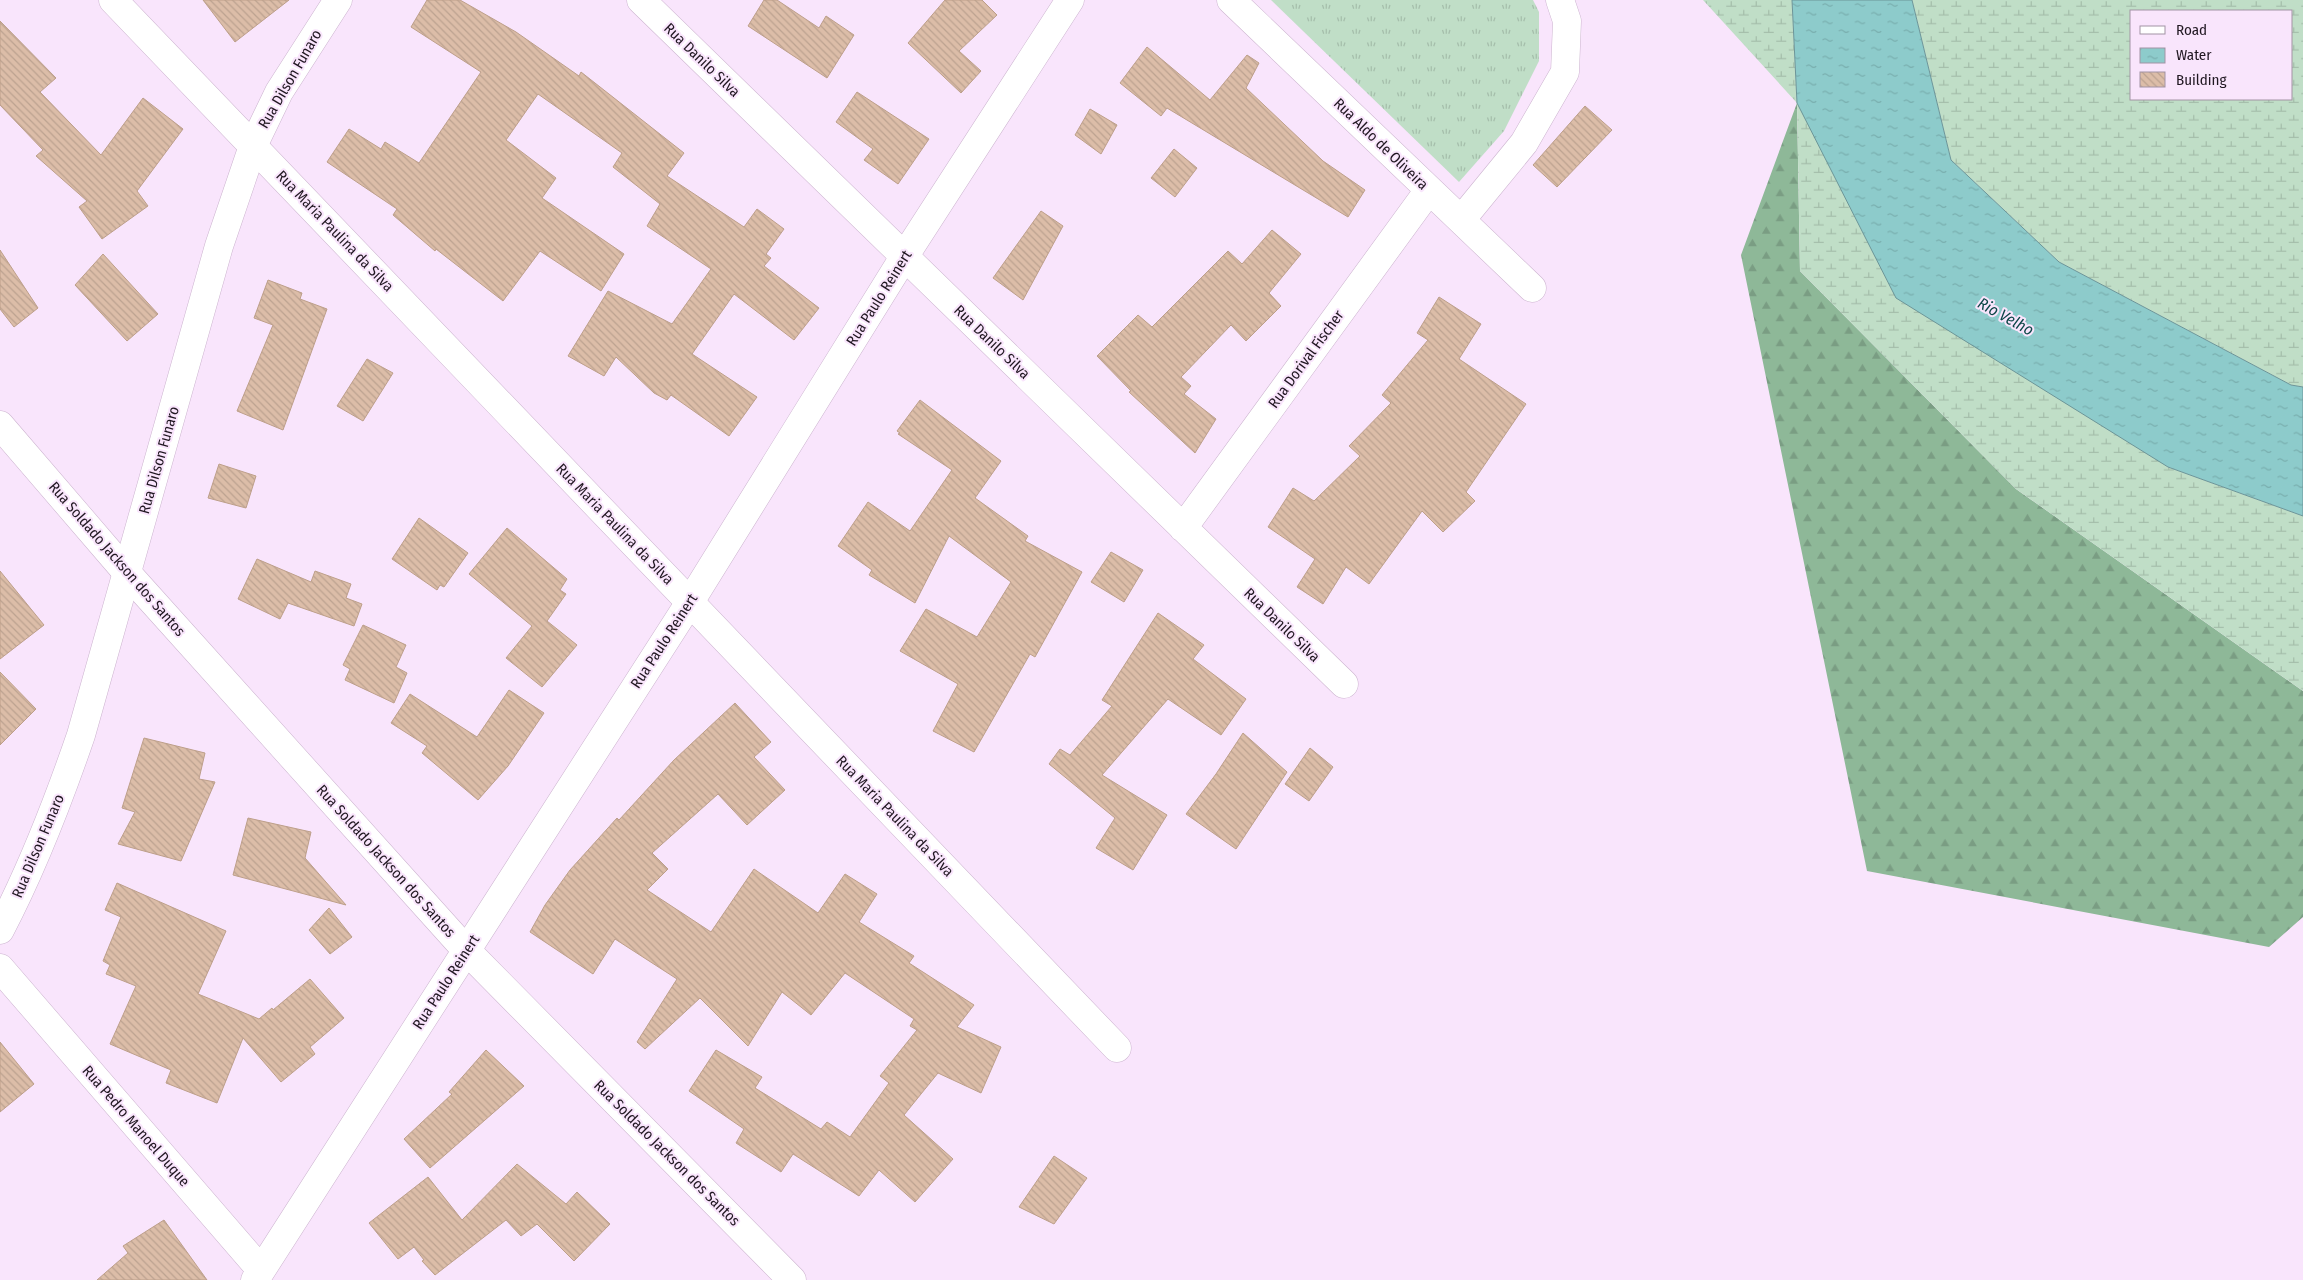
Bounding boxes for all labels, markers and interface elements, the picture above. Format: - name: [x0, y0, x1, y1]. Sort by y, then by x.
- legend: [2130, 10, 2293, 100]
- street label: Rua Danilo Silva: [660, 19, 744, 101]
- text: Road: [2176, 21, 2207, 39]
- street label: Rua Dilson Funaro: [254, 26, 326, 132]
- text: Water: [2176, 46, 2212, 64]
- text: Building: [2176, 71, 2227, 89]
- street label: Rua Aldo de Oliveira: [1330, 94, 1432, 194]
- street label: Rua Maria Paulina da Silva: [272, 167, 398, 295]
- street label: Rua Paulo Reinert: [842, 247, 916, 349]
- water label: Rio Velho: [1974, 293, 2037, 340]
- street label: Rua Danilo Silva: [950, 301, 1034, 383]
- street label: Rua Dorival Fischer: [1264, 306, 1348, 412]
- street label: Rua Dilson Funaro: [135, 404, 183, 516]
- street label: Rua Maria Paulina da Silva: [552, 460, 678, 588]
- street label: Rua Soldado Jackson dos Santos: [45, 478, 189, 640]
- street label: Rua Danilo Silva: [1240, 584, 1324, 666]
- street label: Rua Paulo Reinert: [627, 590, 701, 692]
- street label: Rua Maria Paulina da Silva: [832, 752, 958, 880]
- street label: Rua Soldado Jackson dos Santos: [313, 781, 459, 941]
- street label: Rua Dilson Funaro: [8, 791, 68, 901]
- street label: Rua Paulo Reinert: [409, 931, 483, 1033]
- street label: Rua Pedro Manoel Duque: [79, 1062, 193, 1190]
- street label: Rua Soldado Jackson dos Santos: [590, 1076, 744, 1230]

